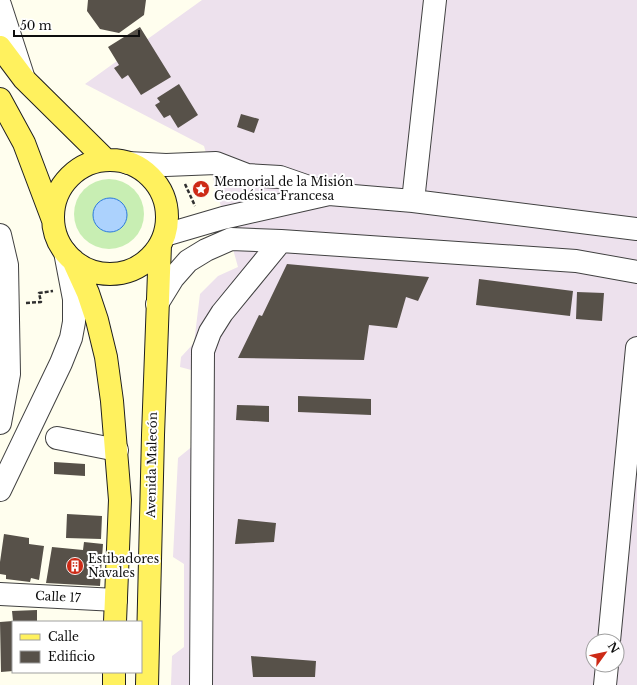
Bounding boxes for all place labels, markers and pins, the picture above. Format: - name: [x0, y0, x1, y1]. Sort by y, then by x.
- place label: Memorial de la Misión Geodésica Francesa: [214, 174, 353, 203]
- place icon: Memorial de la Misión Geodésica Francesa: [191, 179, 211, 199]
- place label: Estibadores Navales: [88, 551, 159, 580]
- building icon: Estibadores Navales: [65, 556, 85, 576]

